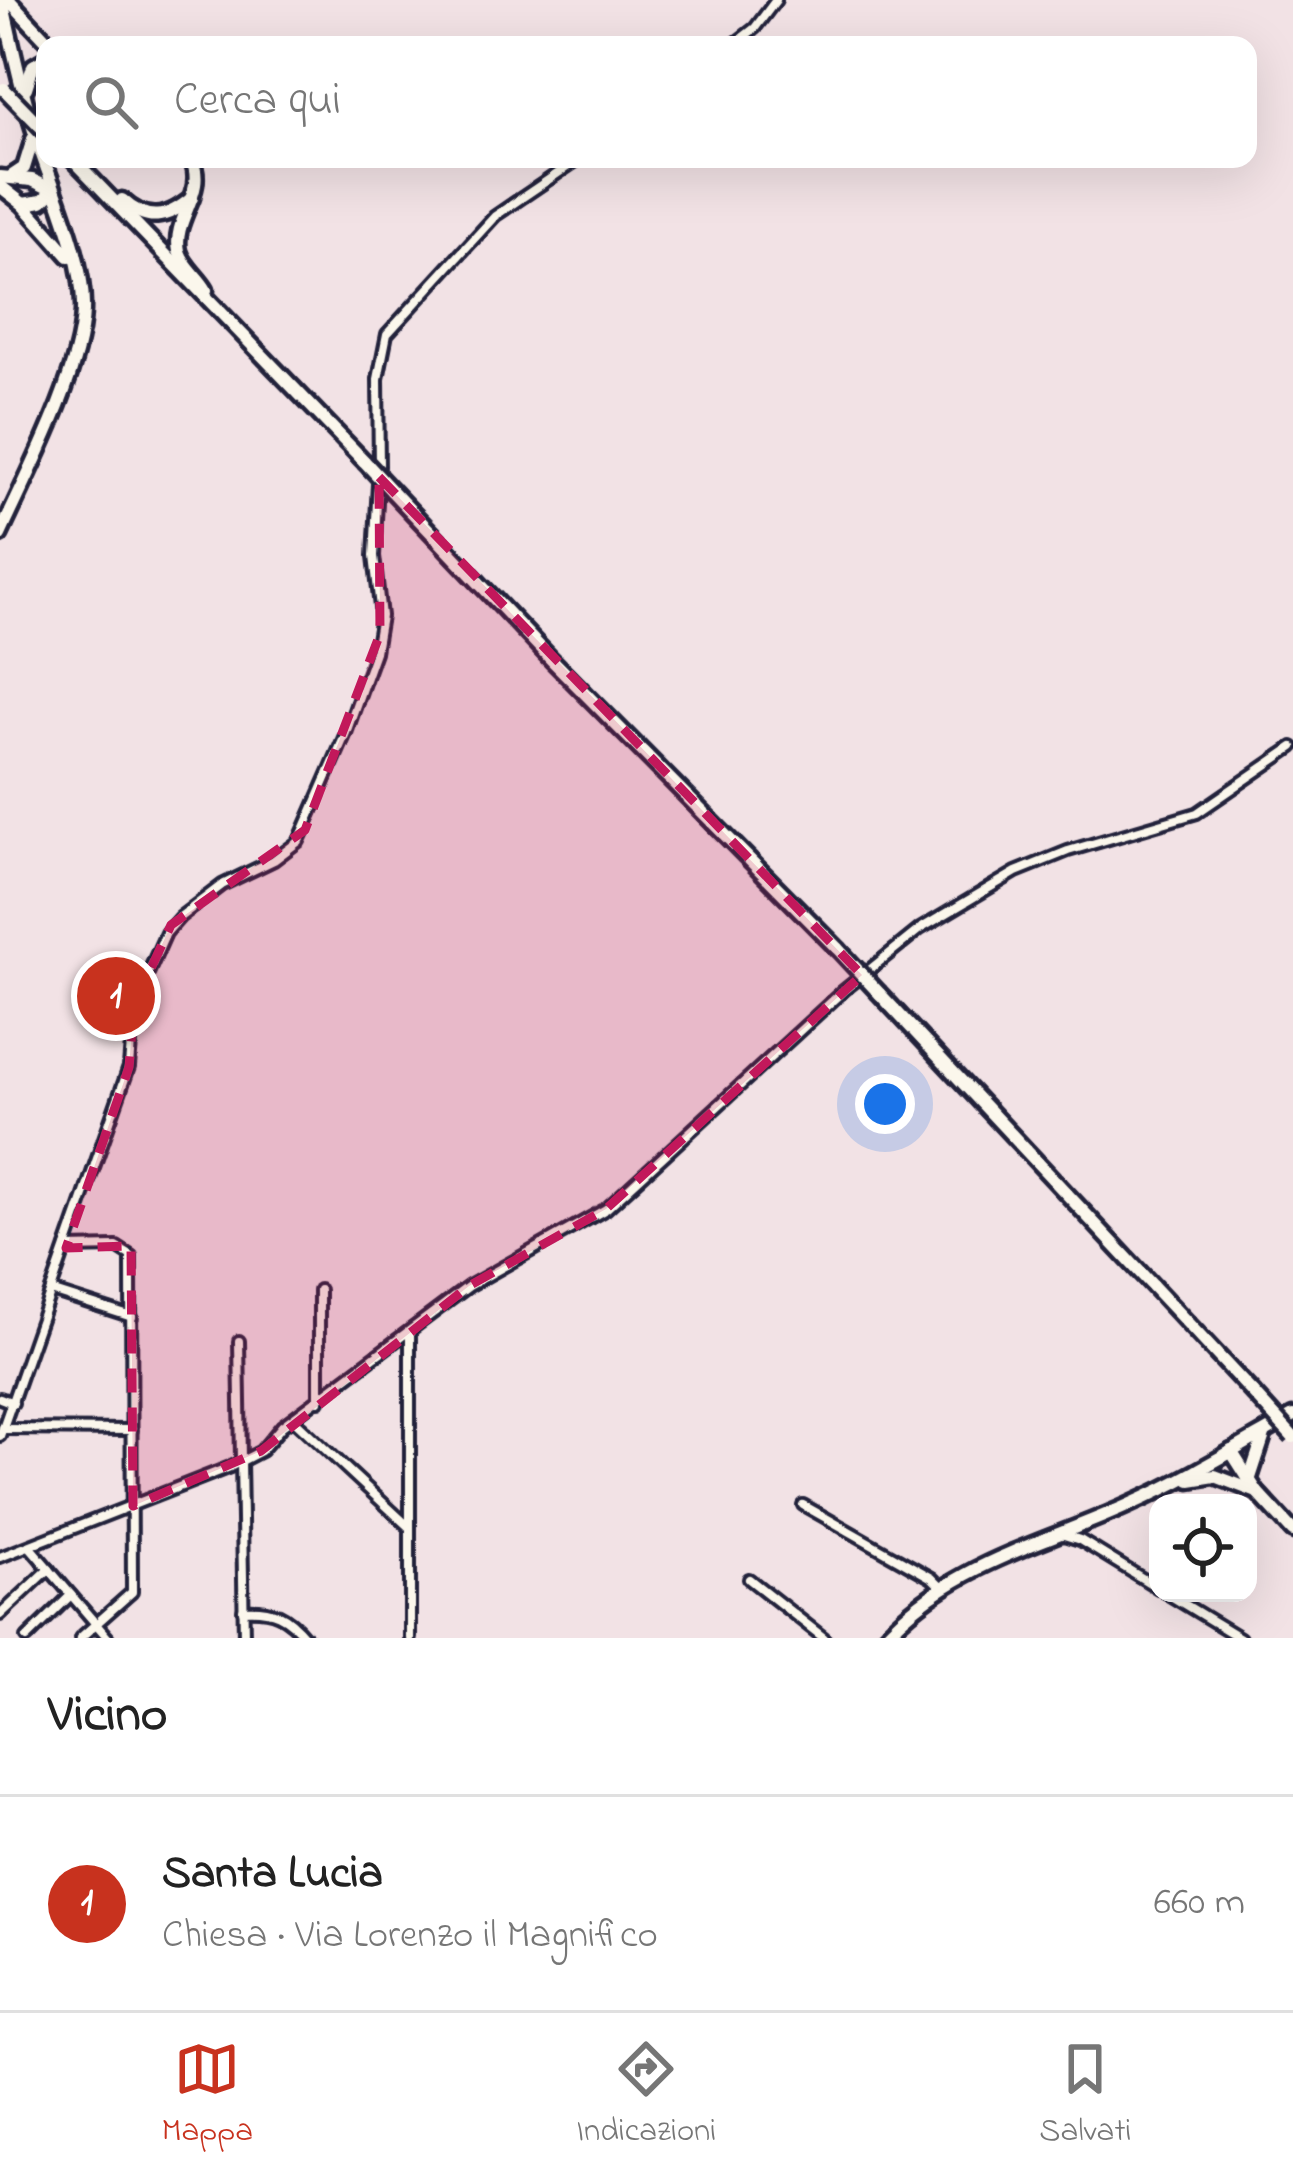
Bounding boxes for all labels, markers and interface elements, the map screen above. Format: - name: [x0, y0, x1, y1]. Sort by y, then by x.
- search box: [36, 36, 1257, 168]
- icon: search: [78, 69, 144, 135]
- text: Cerca qui: [174, 69, 341, 135]
- pin: 1: [77, 951, 155, 1041]
- your location: [855, 1074, 915, 1134]
- map controls: [1149, 1494, 1257, 1602]
- button: locate: [1149, 1494, 1257, 1602]
- text: Vicino: [48, 1679, 167, 1754]
- text: Santa Lucia: [162, 1842, 383, 1908]
- text: 1: [81, 1875, 93, 1932]
- text: 660 m: [1154, 1875, 1245, 1932]
- text: Chiesa · Via Lorenzo il Magnifico: [162, 1908, 658, 1965]
- tab: Mappa: [162, 2036, 253, 2156]
- tab: Indicazioni: [576, 2036, 716, 2156]
- tab: Salvati: [1039, 2036, 1131, 2156]

